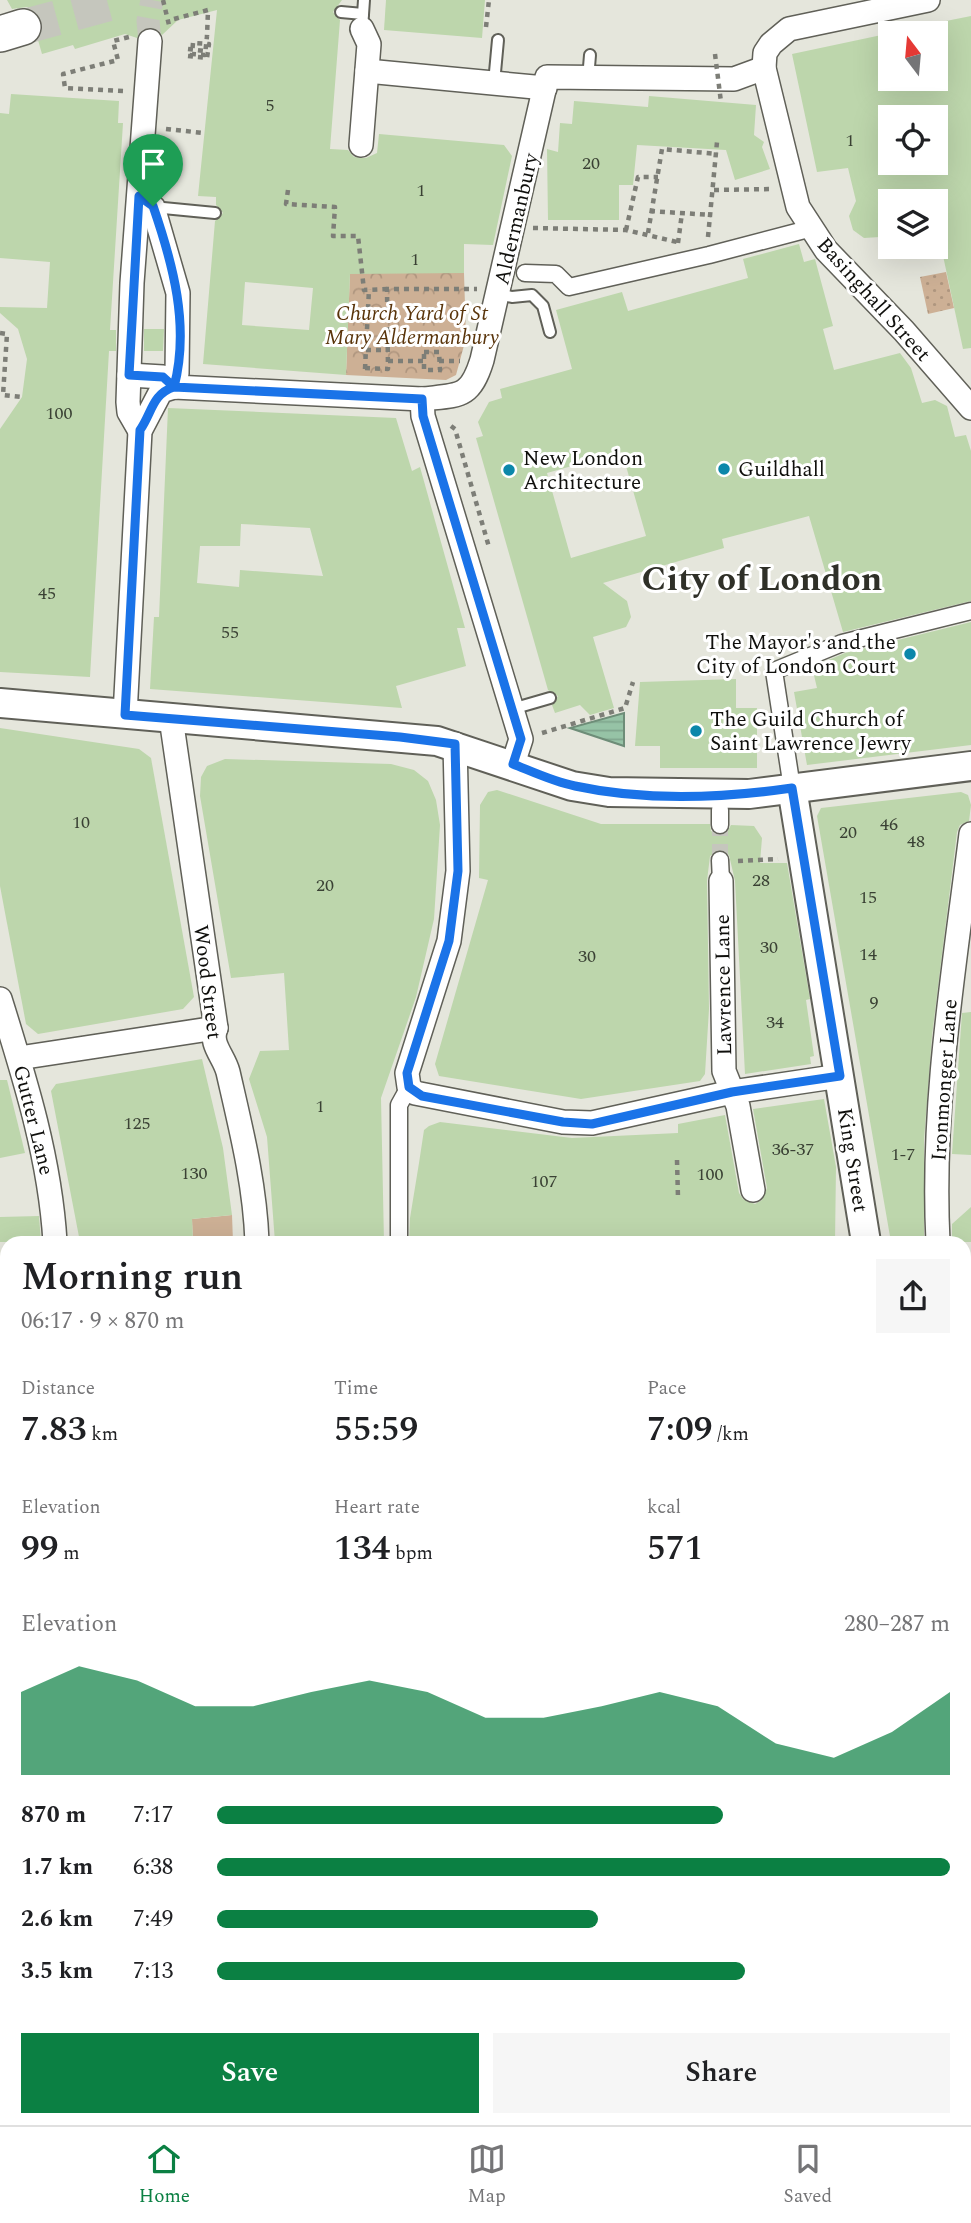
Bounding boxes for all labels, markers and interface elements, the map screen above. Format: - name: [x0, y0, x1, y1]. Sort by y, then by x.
- north arrow: [878, 21, 948, 91]
- map controls: [878, 21, 948, 259]
- house number: 5: [266, 92, 275, 119]
- button: locate: [878, 105, 948, 175]
- house number: 1: [846, 127, 855, 154]
- pin: [123, 134, 183, 206]
- icon: arrive: [134, 145, 172, 183]
- street label: Aldermanbury: [486, 149, 548, 288]
- house number: 20: [582, 150, 600, 177]
- house number: 1: [417, 177, 426, 204]
- button: layers: [878, 189, 948, 259]
- street label: Basinghall Street: [808, 230, 938, 369]
- house number: 1: [411, 246, 420, 273]
- park label: Church Yard of St Mary Aldermanbury: [325, 298, 500, 354]
- house number: 100: [46, 400, 73, 427]
- place label: New London Architecture: [523, 443, 643, 499]
- place label: Guildhall: [738, 454, 825, 486]
- marker: Guildhall: [716, 461, 732, 477]
- marker: New London Architecture: [501, 462, 517, 478]
- district label: City of London: [642, 553, 882, 606]
- house number: 45: [38, 580, 56, 607]
- house number: 55: [221, 619, 239, 646]
- place label: The Mayor's and the City of London Court: [696, 627, 896, 683]
- marker: The Mayor's and the City of London Court: [902, 646, 918, 662]
- place label: The Guild Church of Saint Lawrence Jewry: [710, 704, 912, 760]
- marker: The Guild Church of Saint Lawrence Jewry: [688, 723, 704, 739]
- house number: 10: [72, 809, 90, 836]
- house number: 46: [880, 811, 898, 838]
- house number: 20: [839, 819, 857, 846]
- house number: 48: [907, 828, 925, 855]
- house number: 28: [752, 867, 770, 894]
- house number: 20: [316, 872, 334, 899]
- house number: 15: [859, 884, 877, 911]
- street label: Lawrence Lane: [707, 914, 741, 1056]
- street label: Wood Street: [184, 923, 230, 1041]
- house number: 30: [760, 934, 778, 961]
- house number: 14: [859, 941, 877, 968]
- house number: 30: [578, 943, 596, 970]
- house number: 9: [870, 989, 879, 1016]
- street label: Ironmonger Lane: [923, 998, 967, 1162]
- house number: 34: [766, 1009, 784, 1036]
- street label: Gutter Lane: [4, 1062, 62, 1179]
- house number: 1: [316, 1093, 325, 1120]
- street label: King Street: [828, 1106, 876, 1215]
- house number: 125: [124, 1110, 151, 1137]
- house number: 36-37: [772, 1136, 814, 1163]
- house number: 1-7: [891, 1141, 915, 1168]
- house number: 130: [181, 1160, 208, 1187]
- house number: 100: [697, 1161, 724, 1188]
- house number: 107: [531, 1168, 558, 1195]
- text: Morning run: [21, 1249, 243, 1307]
- button: share: [876, 1259, 950, 1333]
- text: 06:17 · 9 × 870 m: [21, 1304, 185, 1339]
- text: Distance: [21, 1374, 95, 1403]
- text: Time: [334, 1374, 378, 1403]
- text: Pace: [647, 1374, 686, 1403]
- text: 7.83: [21, 1403, 86, 1456]
- text: 55:59: [334, 1403, 418, 1456]
- text: 7:09: [647, 1403, 712, 1456]
- text: km: [86, 1420, 118, 1449]
- text: /km: [712, 1420, 749, 1449]
- text: Elevation: [21, 1493, 101, 1522]
- text: Heart rate: [334, 1493, 420, 1522]
- text: kcal: [647, 1493, 681, 1522]
- text: 99: [21, 1522, 59, 1575]
- text: 134: [334, 1522, 390, 1575]
- text: 571: [647, 1522, 703, 1575]
- text: m: [59, 1539, 80, 1568]
- text: bpm: [390, 1539, 433, 1568]
- text: Elevation: [21, 1607, 117, 1642]
- text: 280–287 m: [844, 1607, 950, 1642]
- text: 870 m: [21, 1798, 86, 1833]
- text: 7:17: [133, 1798, 173, 1833]
- text: 1.7 km: [21, 1850, 93, 1885]
- text: 6:38: [133, 1850, 173, 1885]
- text: 2.6 km: [21, 1902, 93, 1937]
- text: 7:49: [133, 1902, 173, 1937]
- text: 3.5 km: [21, 1954, 93, 1989]
- text: 7:13: [133, 1954, 173, 1989]
- button: Save: [21, 2033, 479, 2113]
- button: Share: [493, 2033, 950, 2113]
- tab: Home: [139, 2140, 190, 2211]
- tab: Map: [468, 2140, 506, 2211]
- tab: Saved: [783, 2140, 832, 2211]

